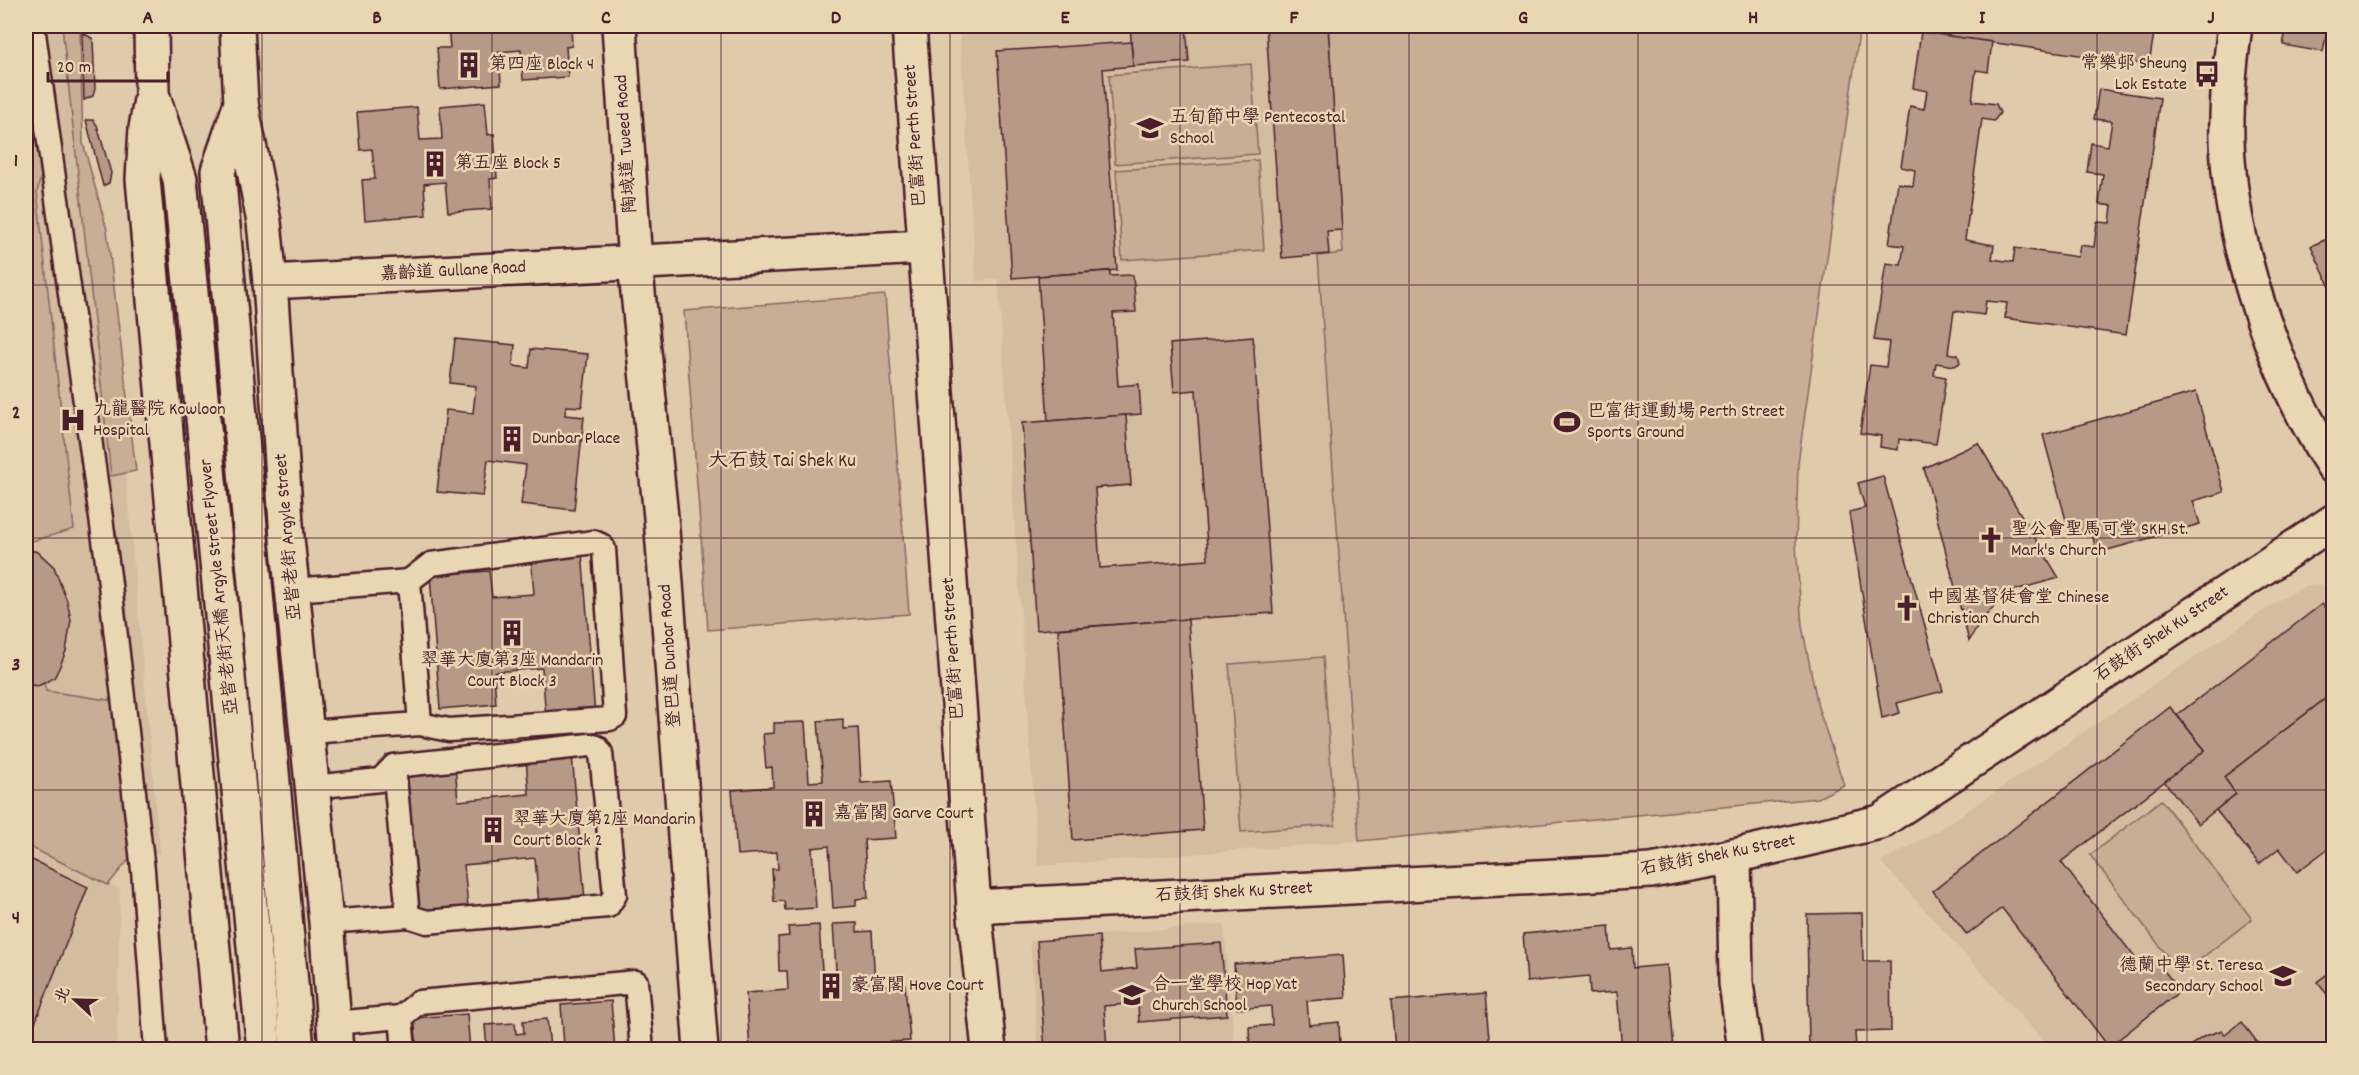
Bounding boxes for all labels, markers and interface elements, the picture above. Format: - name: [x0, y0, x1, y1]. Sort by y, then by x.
- text: A: [143, 5, 154, 33]
- text: B: [372, 5, 382, 33]
- text: C: [601, 5, 611, 33]
- text: D: [831, 5, 842, 33]
- text: E: [1060, 5, 1070, 33]
- text: F: [1290, 5, 1300, 33]
- text: G: [1518, 5, 1528, 33]
- text: H: [1748, 5, 1758, 33]
- text: I: [1979, 5, 1986, 33]
- text: J: [2207, 5, 2215, 33]
- scale bar: [48, 45, 168, 83]
- building icon: 第四座 Block 4: [454, 50, 484, 80]
- place label: 常樂邨 Sheung Lok Estate: [2081, 52, 2187, 98]
- place label: 第四座 Block 4: [489, 53, 594, 78]
- text: 20 m: [57, 56, 91, 81]
- bus stop icon: 常樂邨 Sheung Lok Estate: [2192, 59, 2222, 89]
- street label: 巴富街 Perth Street: [898, 63, 933, 209]
- street label: 陶域道 Tweed Road: [610, 74, 644, 214]
- place label: 五旬節中學 Pentecostal School: [1170, 106, 1346, 152]
- school or university icon: 五旬節中學 Pentecostal School: [1135, 113, 1165, 143]
- text: 1: [14, 148, 18, 176]
- building icon: 第五座 Block 5: [420, 149, 450, 179]
- place label: 第五座 Block 5: [455, 152, 561, 177]
- street label: 嘉齡道 Gullane Road: [379, 256, 527, 288]
- place label: 九龍醫院 Kowloon Hospital: [93, 398, 226, 444]
- text: 2: [12, 400, 20, 428]
- place label: 巴富街運動場 Perth Street Sports Ground: [1587, 400, 1785, 446]
- hospital icon: 九龍醫院 Kowloon Hospital: [58, 405, 88, 435]
- sports icon: 巴富街運動場 Perth Street Sports Ground: [1552, 407, 1582, 437]
- building icon: Dunbar Place: [497, 424, 527, 454]
- place label: Dunbar Place: [532, 427, 621, 452]
- district label: 大石鼓 Tai Shek Ku: [708, 448, 856, 476]
- street label: 亞皆老街 Argyle Street: [269, 452, 309, 622]
- street label: 亞皆老街天橋 Argyle Street Flyover: [194, 457, 246, 716]
- place label: 聖公會聖馬可堂 SKH St. Mark's Church: [2011, 518, 2188, 564]
- church icon: 聖公會聖馬可堂 SKH St. Mark's Church: [1976, 525, 2006, 555]
- street label: 巴富街 Perth Street: [936, 576, 971, 722]
- street label: 石鼓街 Shek Ku Street: [2090, 580, 2235, 689]
- street label: 登巴道 Dunbar Road: [654, 583, 688, 729]
- place label: 中國基督徒會堂 Chinese Christian Church: [1927, 586, 2109, 632]
- church icon: 中國基督徒會堂 Chinese Christian Church: [1892, 593, 1922, 623]
- building icon: 翠華大廈第3座 Mandarin Court Block 3: [497, 618, 527, 648]
- place label: 翠華大廈第3座 Mandarin Court Block 3: [421, 649, 603, 695]
- text: 3: [12, 652, 20, 680]
- building icon: 嘉富閣 Garve Court: [799, 799, 829, 829]
- place label: 嘉富閣 Garve Court: [834, 802, 974, 827]
- place label: 翠華大廈第2座 Mandarin Court Block 2: [513, 808, 695, 854]
- building icon: 翠華大廈第2座 Mandarin Court Block 2: [478, 815, 508, 845]
- street label: 石鼓街 Shek Ku Street: [1638, 829, 1798, 883]
- street label: 石鼓街 Shek Ku Street: [1155, 876, 1314, 910]
- text: 4: [12, 905, 20, 933]
- place label: 德蘭中學 St. Teresa Secondary School: [2119, 954, 2264, 1000]
- school or university icon: 德蘭中學 St. Teresa Secondary School: [2268, 961, 2298, 991]
- north arrow: [45, 970, 105, 1030]
- building icon: 豪富閣 Hove Court: [816, 971, 846, 1001]
- place label: 合一堂學校 Hop Yat Church School: [1152, 973, 1298, 1019]
- place label: 豪富閣 Hove Court: [851, 974, 984, 999]
- school or university icon: 合一堂學校 Hop Yat Church School: [1117, 980, 1147, 1010]
- text: 北: [50, 984, 77, 1007]

